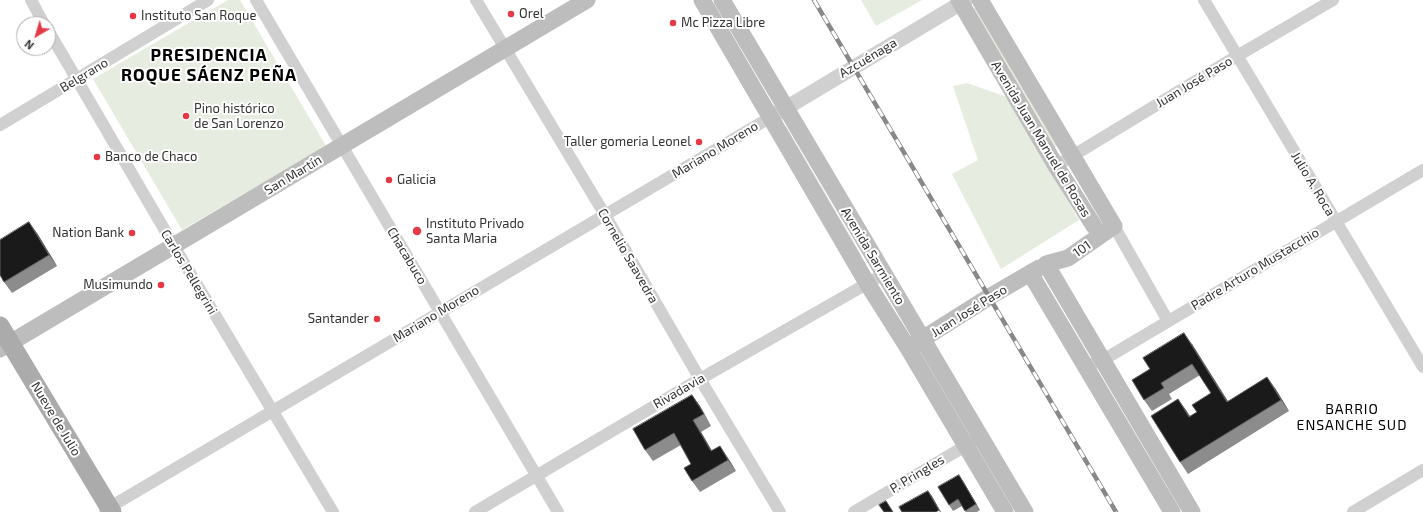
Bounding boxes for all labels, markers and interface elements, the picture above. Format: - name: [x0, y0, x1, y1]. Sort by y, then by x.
- place label: Orel: [519, 6, 544, 22]
- place label: Instituto San Roque: [141, 8, 256, 24]
- marker: Orel: [506, 9, 516, 19]
- marker: Instituto San Roque: [128, 11, 138, 21]
- place label: Mc Pizza Libre: [681, 15, 765, 31]
- north arrow: [16, 16, 56, 56]
- marker: Mc Pizza Libre: [668, 18, 678, 28]
- street label: Azcuénaga: [836, 35, 900, 81]
- text: N: [22, 37, 36, 53]
- district label: PRESIDENCIA ROQUE SÁENZ PEÑA: [121, 45, 297, 85]
- street label: Juan José Paso: [1153, 53, 1235, 111]
- street label: Belgrano: [57, 55, 111, 95]
- street label: Avenida Juan Manuel de Rosas: [988, 58, 1094, 220]
- place label: Pino histórico de San Lorenzo: [194, 101, 284, 132]
- marker: Pino histórico de San Lorenzo: [181, 111, 191, 121]
- street label: Mariano Moreno: [669, 118, 761, 182]
- place label: Taller gomeria Leonel: [564, 134, 691, 150]
- marker: Taller gomeria Leonel: [694, 137, 704, 147]
- place label: Banco de Chaco: [105, 149, 197, 165]
- street label: Julio A. Roca: [1288, 149, 1338, 219]
- marker: Banco de Chaco: [92, 152, 102, 162]
- street label: San Martín: [261, 152, 325, 198]
- place label: Galicia: [397, 172, 436, 188]
- marker: Galicia: [384, 175, 394, 185]
- street label: Avenida Sarmiento: [838, 204, 908, 308]
- street label: Cornelio Saavedra: [594, 206, 662, 306]
- place label: Instituto Privado Santa Maria: [426, 216, 524, 247]
- place label: Nation Bank: [52, 225, 124, 241]
- street label: Chacabuco: [384, 225, 430, 287]
- marker: Instituto Privado Santa Maria: [411, 225, 423, 237]
- street label: Padre Arturo Mustacchio: [1188, 225, 1322, 313]
- street label: Carlos Pellegrini: [158, 227, 220, 317]
- marker: Nation Bank: [127, 228, 137, 238]
- street label: 101: [1070, 237, 1094, 261]
- place label: Musimundo: [83, 277, 153, 293]
- marker: Musimundo: [156, 280, 166, 290]
- street label: Juan José Paso: [928, 281, 1010, 341]
- street label: Mariano Moreno: [390, 282, 482, 346]
- place label: Santander: [308, 311, 369, 327]
- marker: Santander: [372, 314, 382, 324]
- street label: Rivadavia: [650, 370, 708, 412]
- street label: Nueve de Julio: [28, 379, 84, 459]
- district label: BARRIO ENSANCHE SUD: [1297, 401, 1407, 434]
- street label: P. Pringles: [887, 452, 947, 496]

